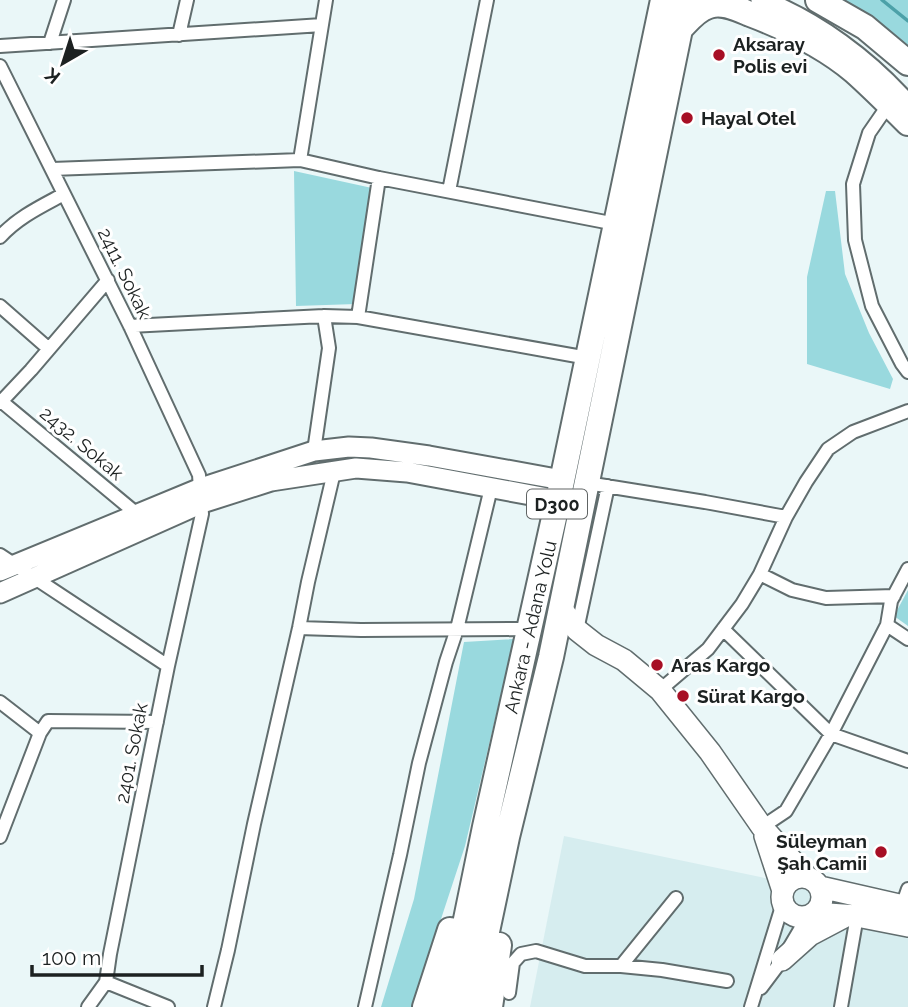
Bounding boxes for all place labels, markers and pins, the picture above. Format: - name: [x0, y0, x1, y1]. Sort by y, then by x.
- place label: Aksaray Polis evi: [733, 33, 807, 77]
- marker: Aksaray Polis evi: [711, 47, 727, 63]
- place label: Hayal Otel: [701, 107, 797, 129]
- marker: Hayal Otel: [679, 110, 695, 126]
- place label: Aras Kargo: [671, 654, 770, 676]
- marker: Aras Kargo: [649, 657, 665, 673]
- place label: Sürat Kargo: [697, 685, 805, 707]
- marker: Sürat Kargo: [675, 688, 691, 704]
- place label: Süleyman Şah Camii: [776, 830, 867, 874]
- marker: Süleyman Şah Camii: [873, 844, 889, 860]

